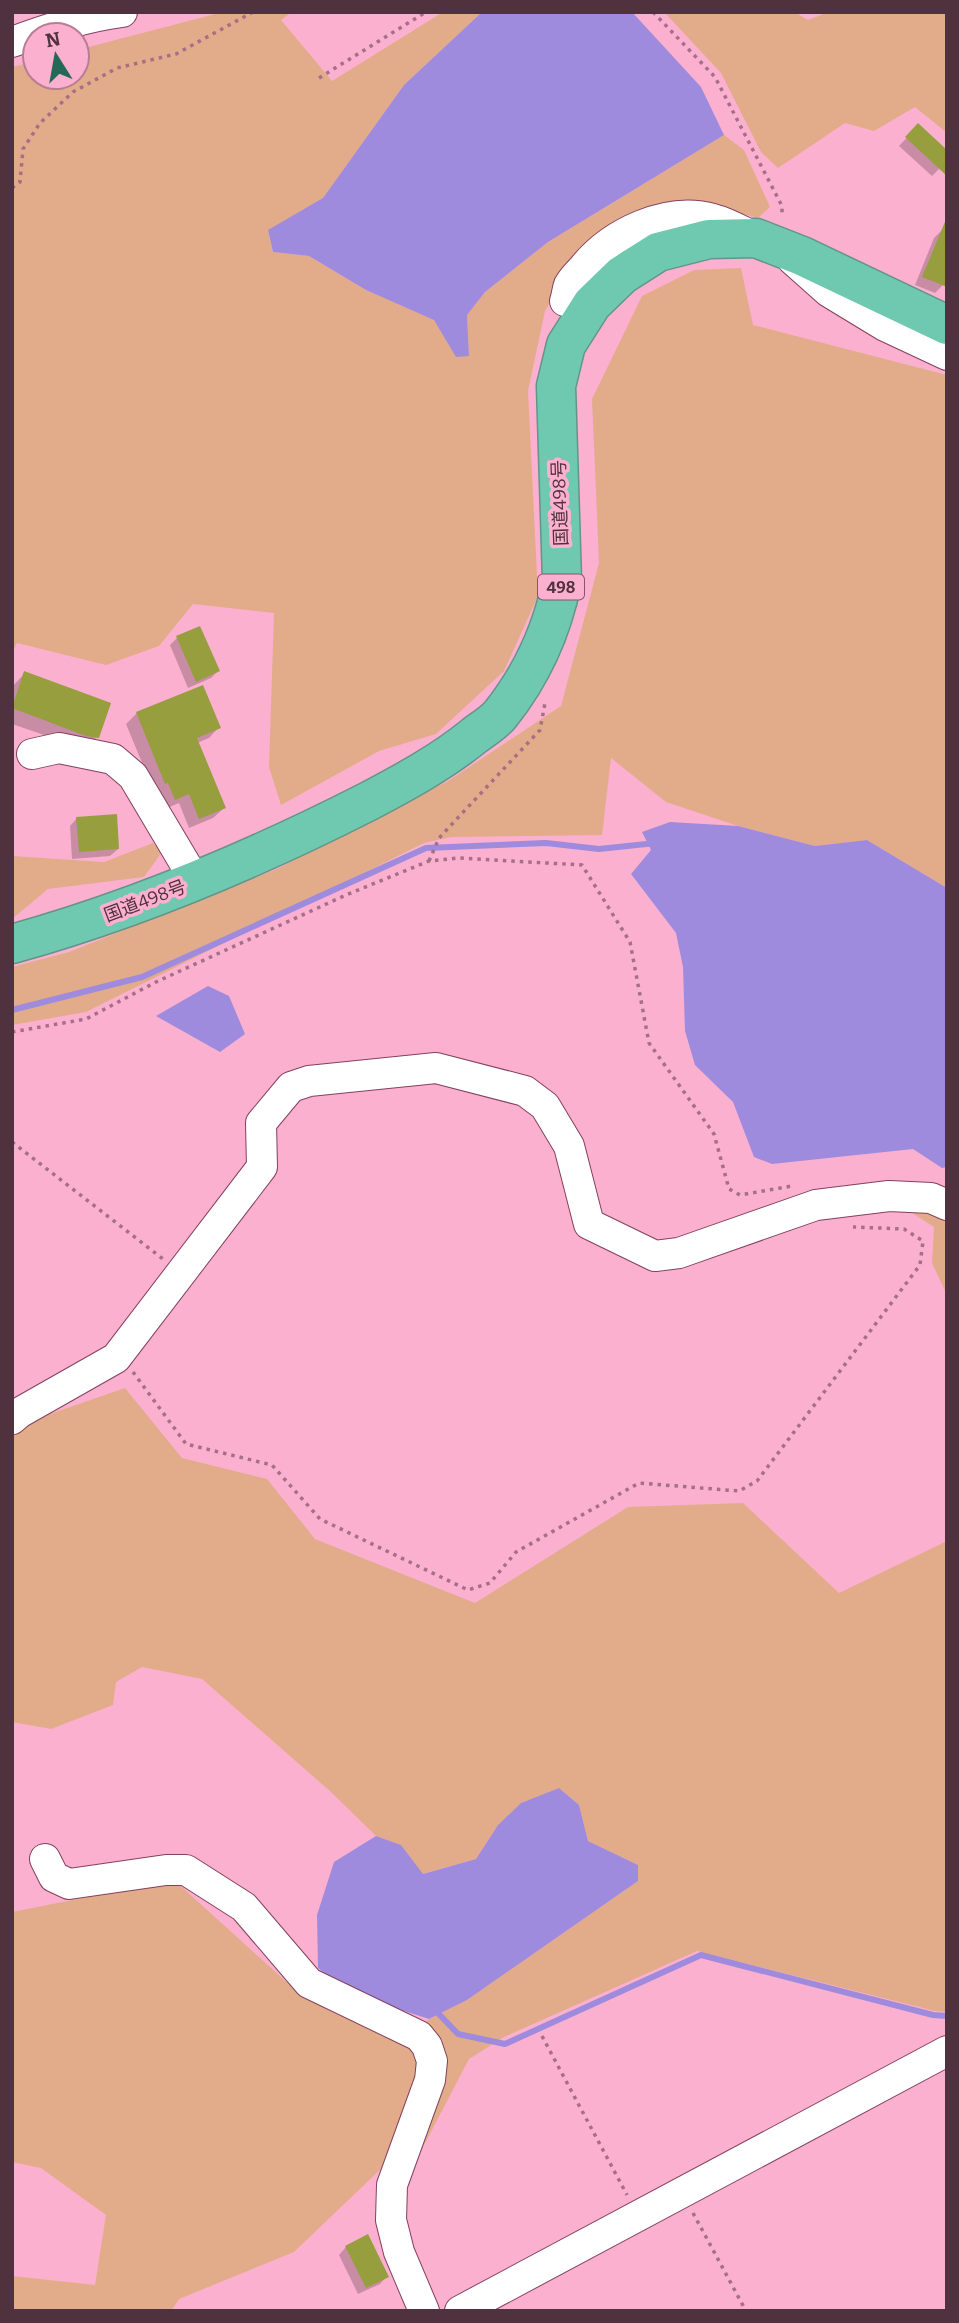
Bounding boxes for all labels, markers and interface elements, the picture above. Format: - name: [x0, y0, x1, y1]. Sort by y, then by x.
- north arrow: [21, 21, 91, 91]
- text: N: [43, 27, 63, 52]
- street label: 国道498号: [548, 460, 572, 546]
- road number: 498: [538, 574, 584, 600]
- street label: 国道498号: [101, 875, 189, 927]

